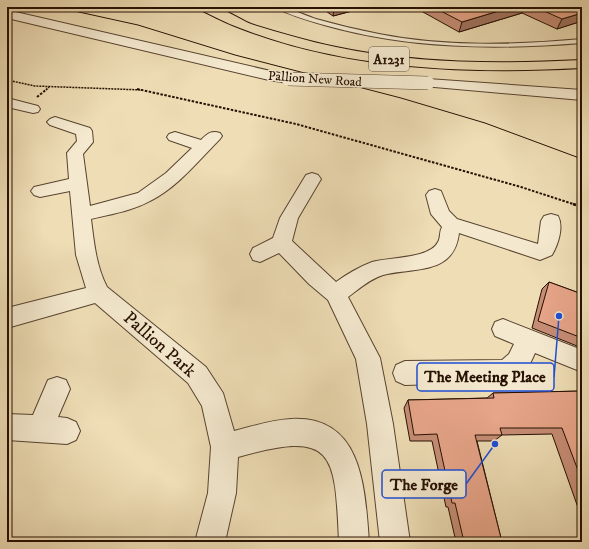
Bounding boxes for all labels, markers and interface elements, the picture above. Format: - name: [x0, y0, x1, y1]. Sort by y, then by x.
- road number: A1231: [369, 47, 409, 71]
- street label: Pallion New Road: [268, 68, 363, 90]
- street label: Pallion Park: [118, 307, 200, 382]
- callout: The Meeting Place: [417, 363, 554, 391]
- text: The Meeting Place: [423, 367, 546, 387]
- callout: The Forge: [382, 470, 466, 498]
- text: The Forge: [389, 475, 458, 495]

